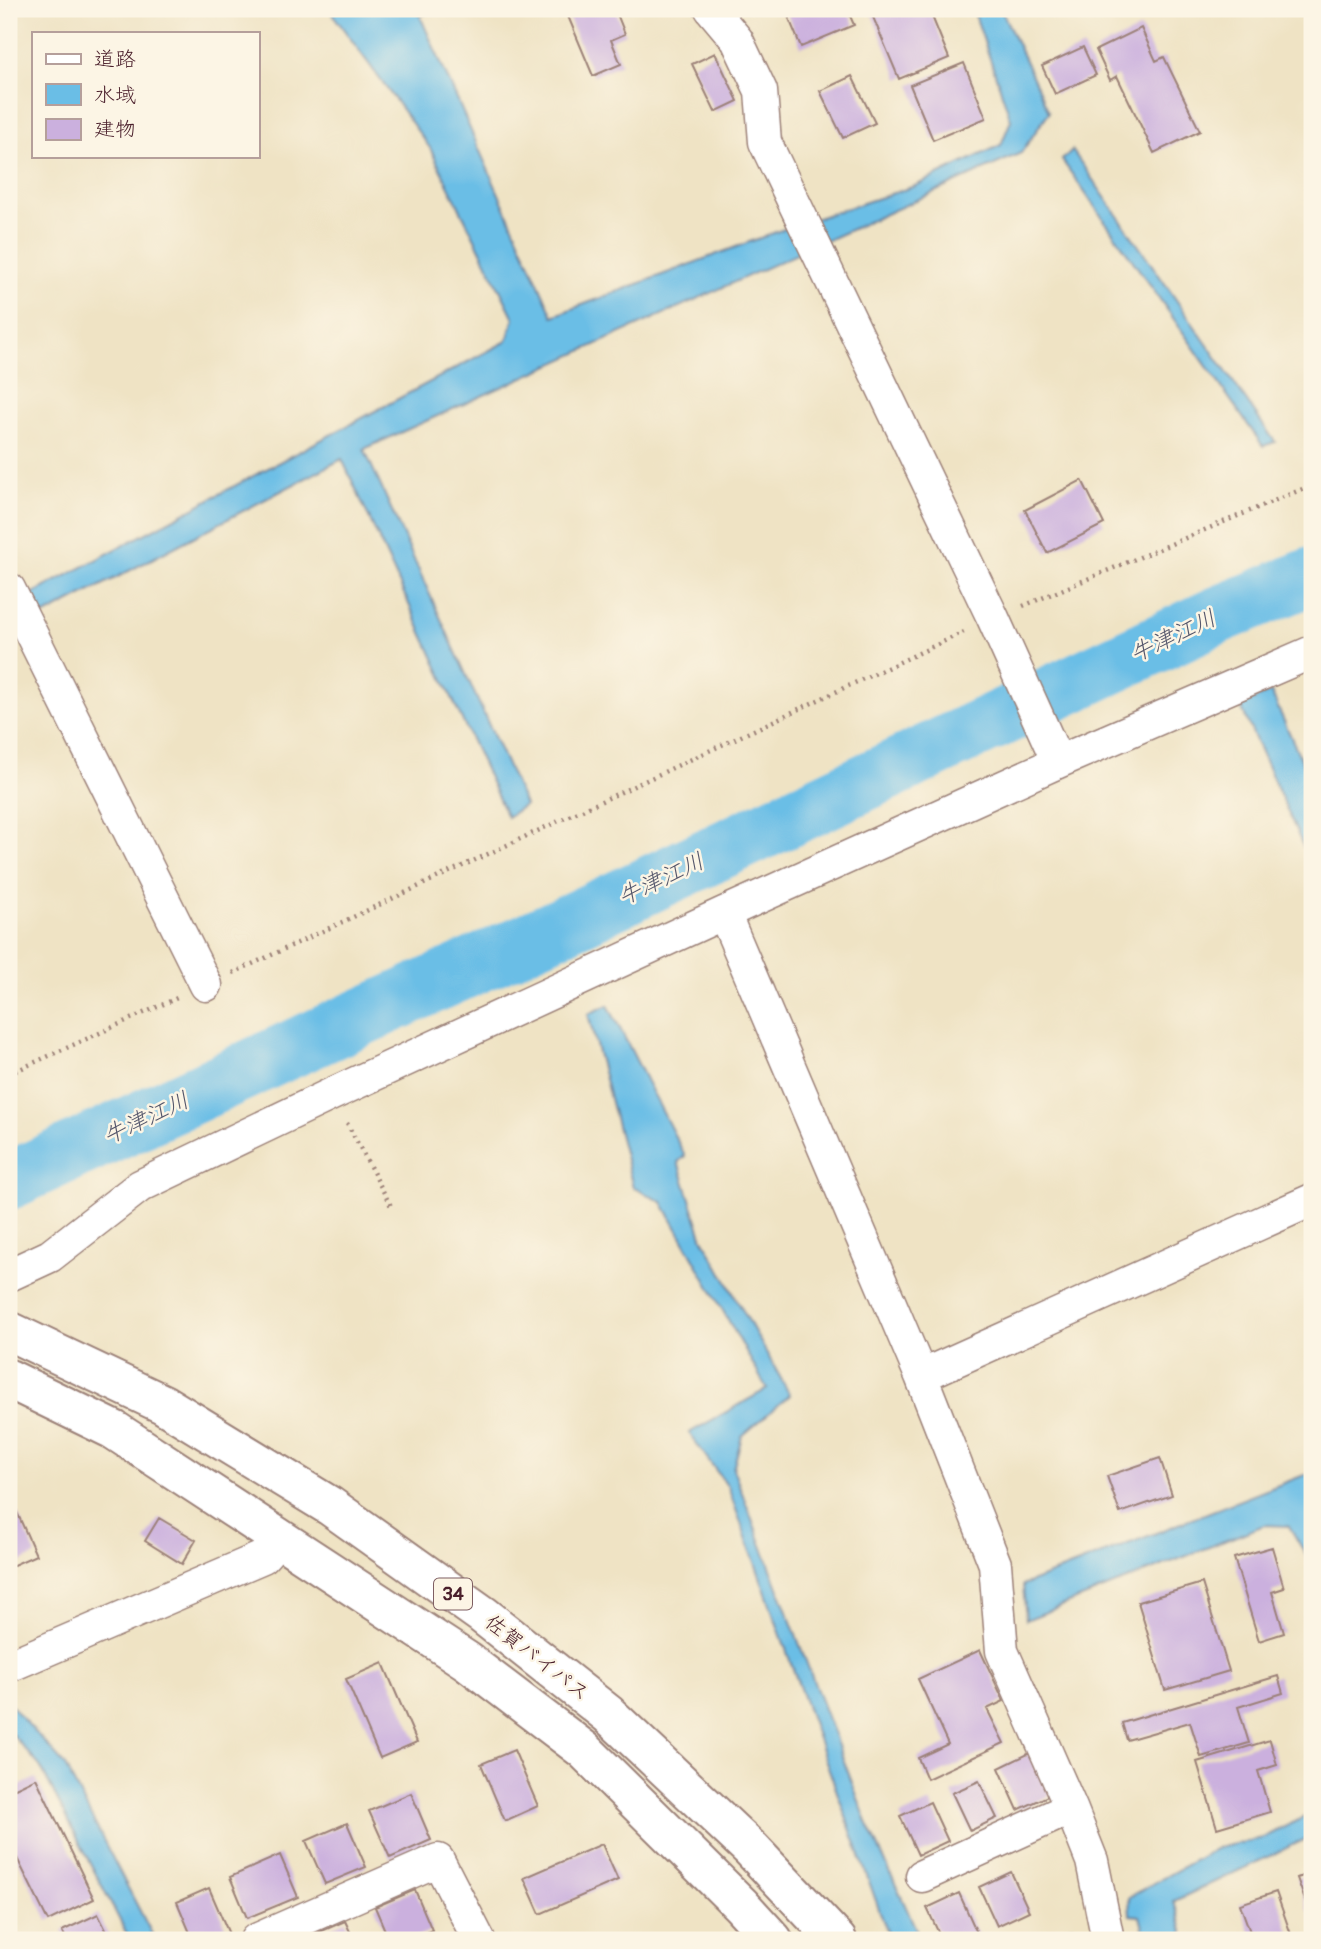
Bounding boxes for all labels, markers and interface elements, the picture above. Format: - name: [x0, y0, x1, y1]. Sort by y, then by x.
- legend: [32, 32, 259, 158]
- text: 道路: [94, 46, 136, 73]
- text: 水域: [94, 82, 136, 109]
- text: 建物: [94, 116, 136, 143]
- water label: 牛津江川: [1125, 603, 1221, 669]
- water label: 牛津江川: [613, 846, 709, 912]
- water label: 牛津江川: [98, 1085, 194, 1151]
- road number: 34: [434, 1578, 472, 1610]
- street label: 佐賀バイパス: [479, 1609, 595, 1707]

